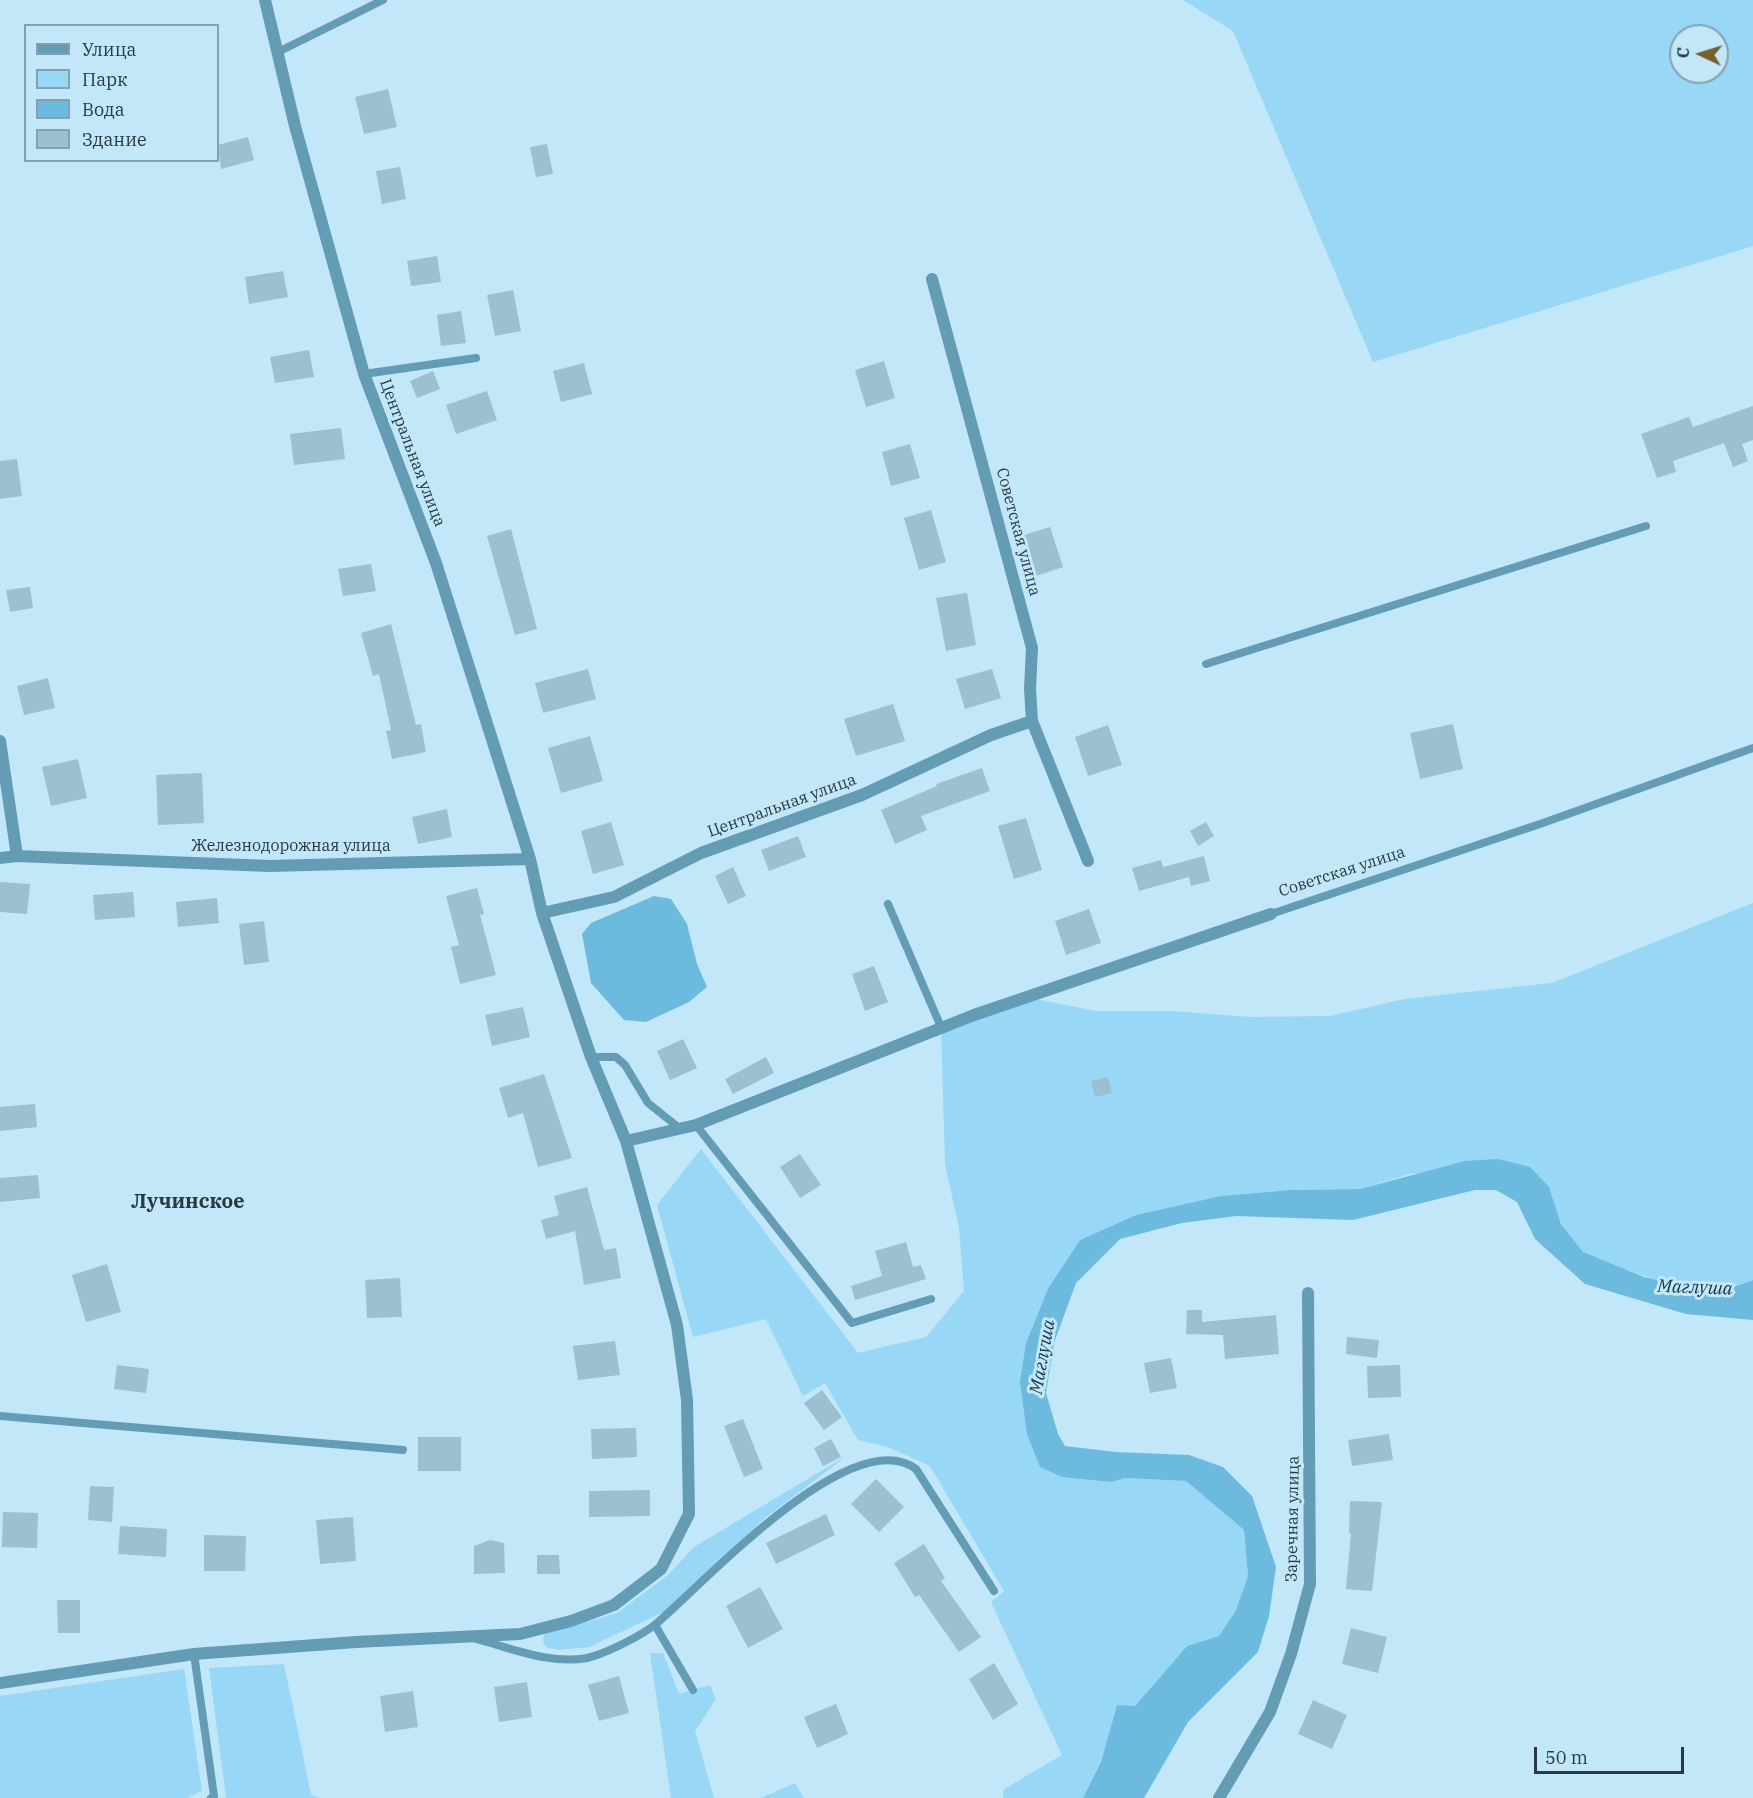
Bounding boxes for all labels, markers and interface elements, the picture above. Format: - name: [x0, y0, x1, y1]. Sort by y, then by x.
- legend: [24, 24, 219, 162]
- north arrow: [1669, 24, 1729, 84]
- text: Улица: [82, 38, 136, 61]
- text: С: [1673, 47, 1693, 59]
- text: Парк: [82, 68, 128, 91]
- text: Вода: [82, 98, 125, 121]
- text: Здание: [82, 128, 147, 151]
- street label: Центральная улица: [375, 376, 449, 530]
- street label: Советская улица: [992, 466, 1044, 598]
- street label: Центральная улица: [705, 770, 859, 842]
- street label: Железнодорожная улица: [191, 836, 391, 856]
- street label: Советская улица: [1276, 842, 1408, 902]
- district label: Лучинское: [131, 1190, 245, 1214]
- water label: Маглуша: [1657, 1276, 1733, 1300]
- water label: Маглуша: [1026, 1318, 1060, 1396]
- street label: Заречная улица: [1282, 1456, 1304, 1582]
- scale bar: [1537, 1735, 1687, 1773]
- text: 50 m: [1545, 1746, 1588, 1769]

